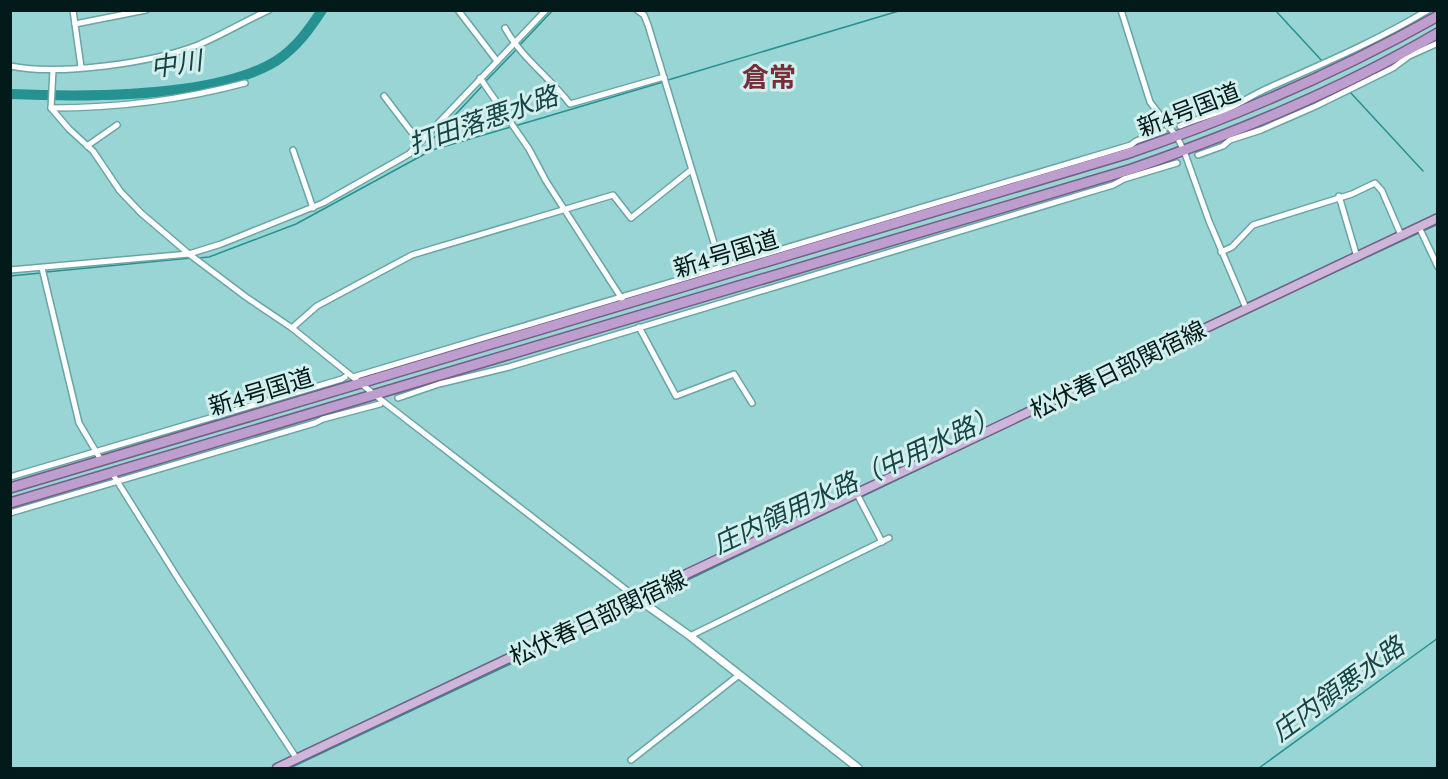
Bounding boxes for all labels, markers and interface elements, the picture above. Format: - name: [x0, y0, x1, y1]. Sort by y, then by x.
- water label: 中川: [147, 41, 208, 89]
- district label: 倉常: [742, 58, 796, 100]
- street label: 新4号国道: [1132, 75, 1246, 147]
- water label: 打田落悪水路: [403, 76, 565, 165]
- street label: 新4号国道: [669, 222, 783, 288]
- street label: 松伏春日部関宿線: [1024, 313, 1213, 429]
- street label: 新4号国道: [204, 360, 318, 426]
- water label: 庄内領用水路（中用水路）: [707, 397, 1006, 565]
- street label: 松伏春日部関宿線: [504, 562, 693, 676]
- water label: 庄内領悪水路: [1264, 627, 1415, 752]

